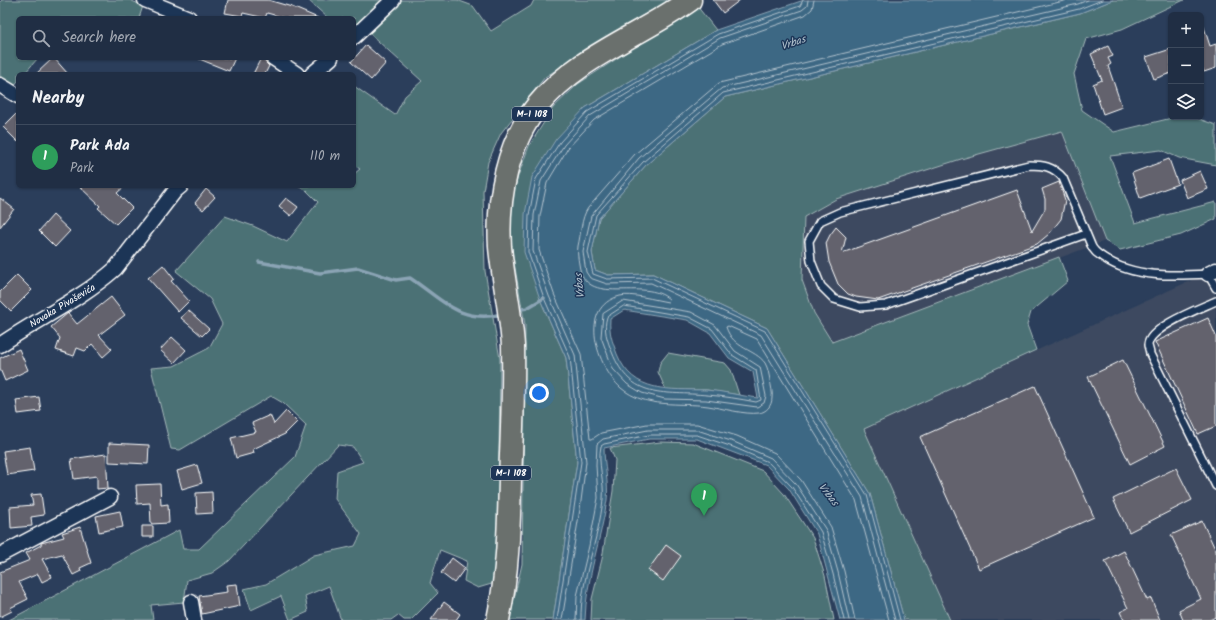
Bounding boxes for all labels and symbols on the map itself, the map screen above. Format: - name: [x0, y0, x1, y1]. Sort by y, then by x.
- water label: Vrbas: [779, 30, 809, 55]
- road number: M-I 108: [512, 107, 552, 121]
- water label: Vrbas: [570, 271, 590, 299]
- street label: Novaka Pivaševića: [26, 280, 99, 332]
- your location: [529, 383, 549, 403]
- road number: M-I 108: [491, 466, 531, 480]
- water label: Vrbas: [813, 479, 844, 511]
- pin: 1: [691, 483, 717, 516]

